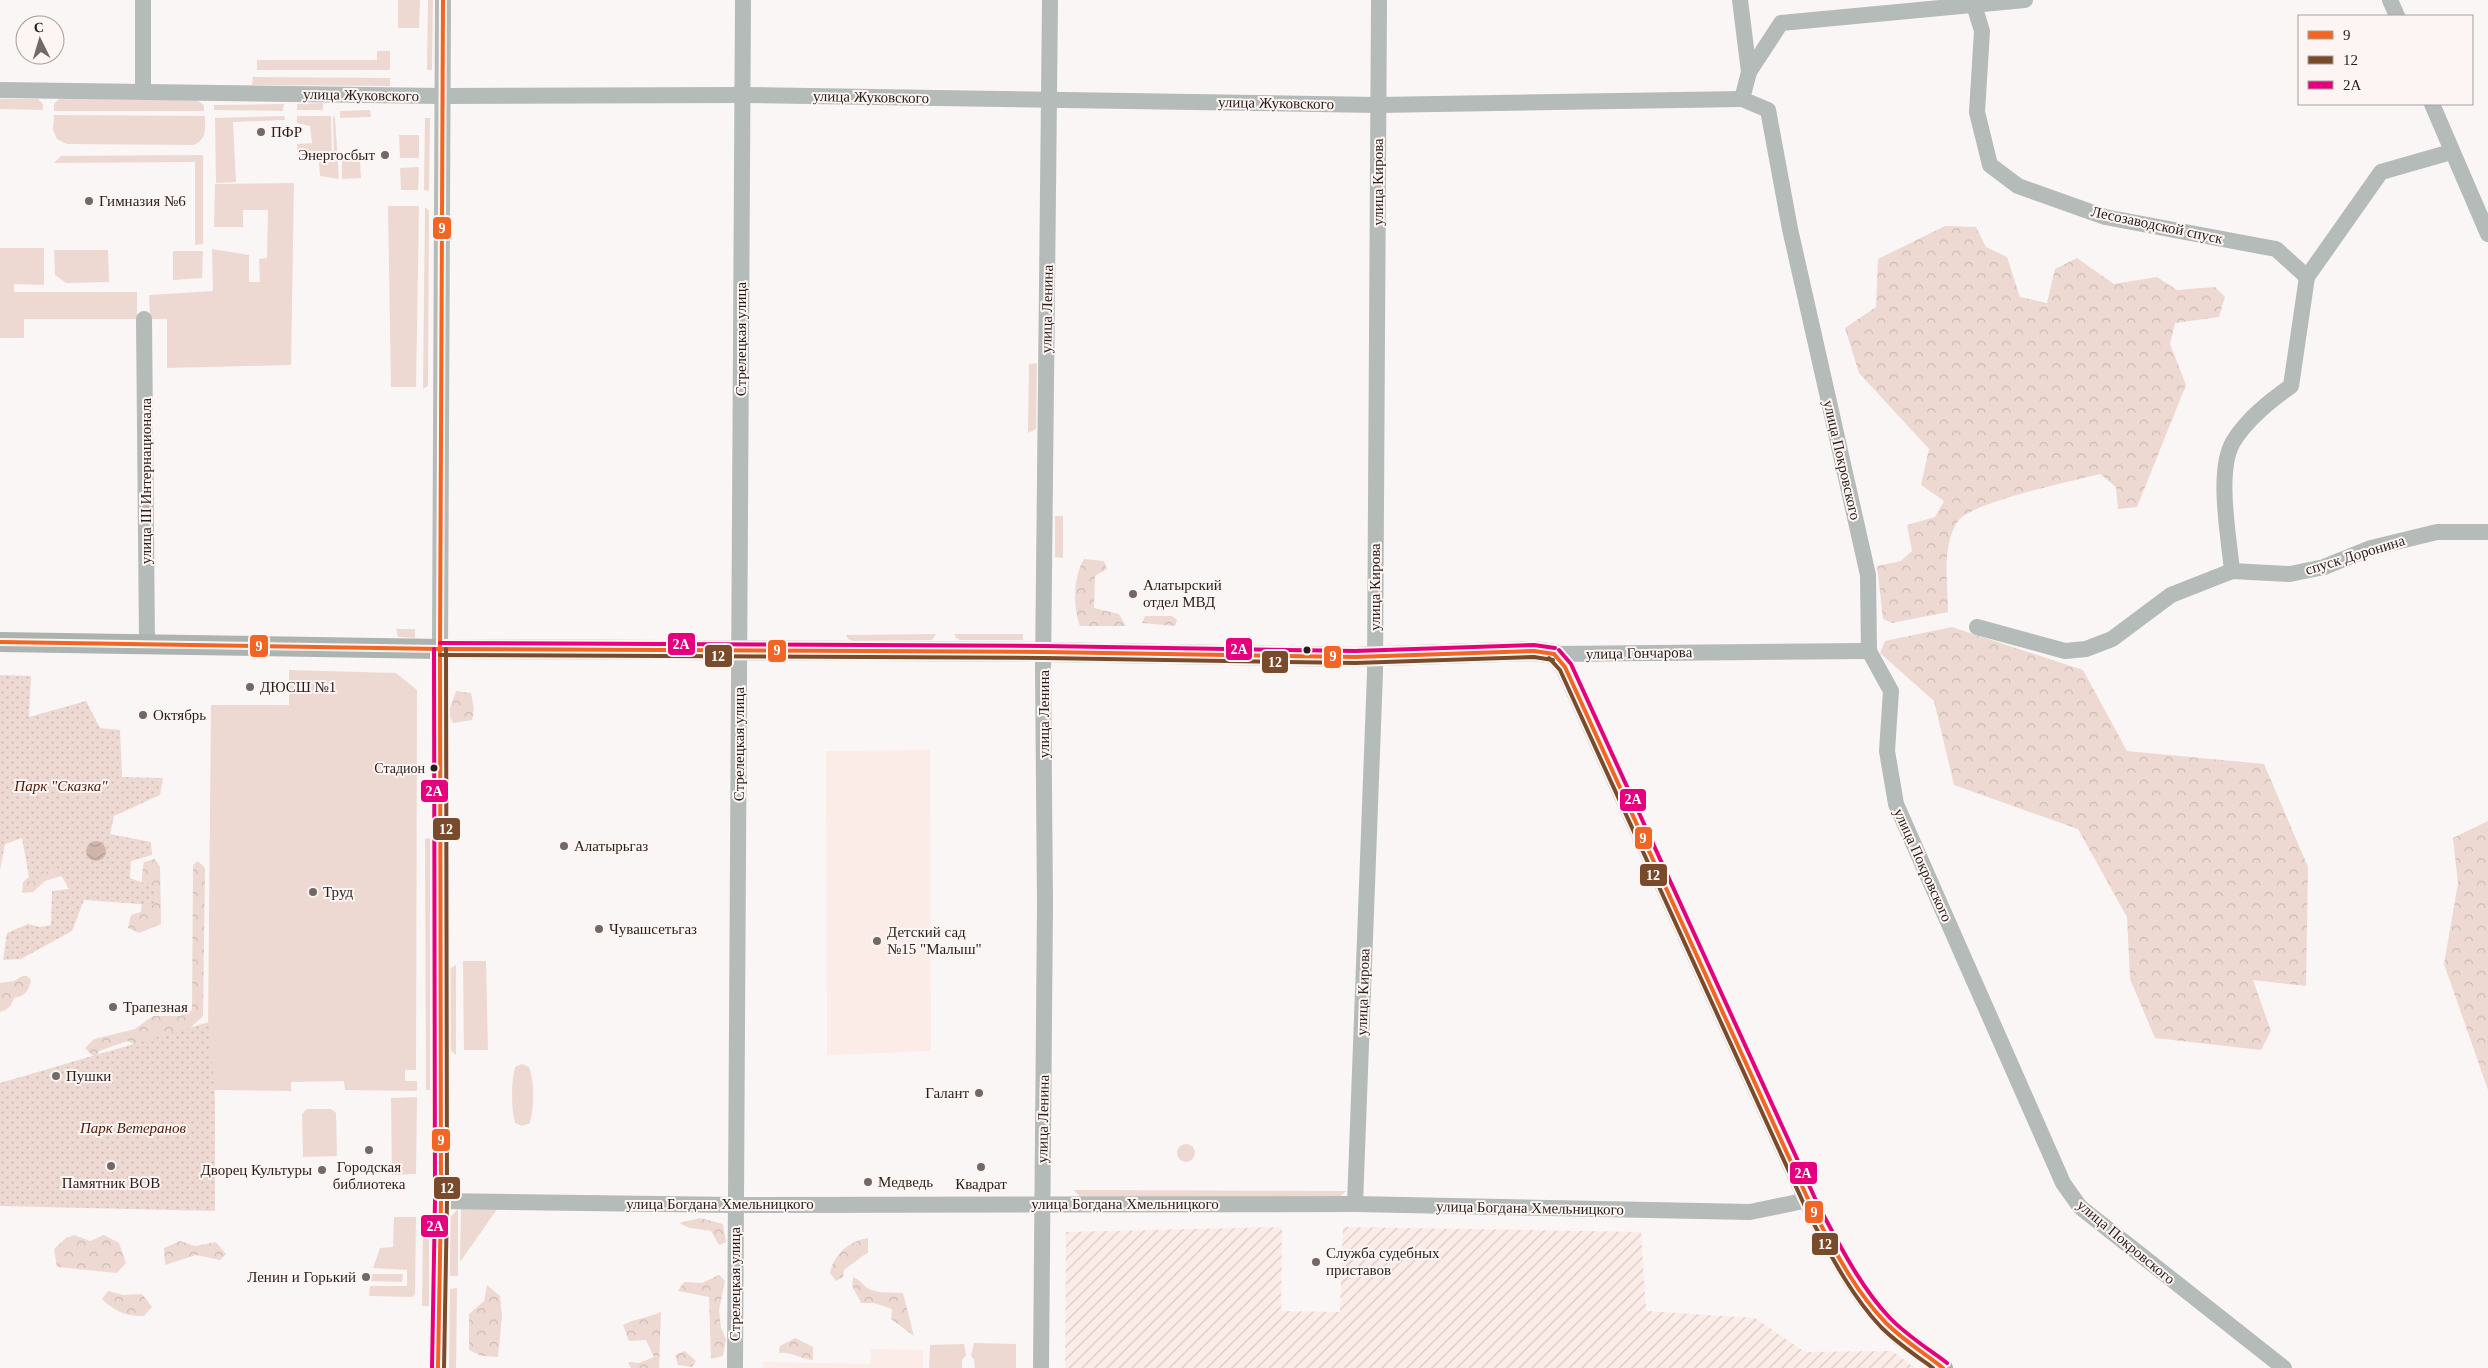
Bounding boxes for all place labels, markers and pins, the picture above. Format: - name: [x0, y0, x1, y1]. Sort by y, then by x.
- place label: ПФР: [271, 124, 302, 140]
- marker: ПФР: [255, 126, 267, 138]
- place label: Энергосбыт: [298, 147, 375, 163]
- marker: Энергосбыт: [379, 149, 391, 161]
- place label: Гимназия №6: [99, 193, 186, 209]
- marker: Гимназия №6: [83, 195, 95, 207]
- place label: Алатырский отдел МВД: [1143, 577, 1222, 610]
- marker: Алатырский отдел МВД: [1127, 588, 1139, 600]
- unlabelled marker: [1302, 645, 1312, 655]
- place label: ДЮСШ №1: [260, 679, 336, 695]
- marker: ДЮСШ №1: [244, 681, 256, 693]
- place label: Октябрь: [153, 707, 206, 723]
- marker: Октябрь: [137, 709, 149, 721]
- place label: Стадион: [374, 761, 426, 776]
- marker: Стадион: [429, 763, 439, 773]
- place label: Алатырьгаз: [574, 838, 648, 854]
- marker: Алатырьгаз: [558, 840, 570, 852]
- place label: Труд: [323, 884, 353, 900]
- marker: Труд: [307, 886, 319, 898]
- place label: Чувашсетьгаз: [609, 921, 697, 937]
- marker: Чувашсетьгаз: [593, 923, 605, 935]
- place label: Детский сад №15 "Малыш": [887, 924, 982, 957]
- marker: Детский сад №15 "Малыш": [871, 935, 883, 947]
- place label: Трапезная: [123, 999, 188, 1015]
- marker: Трапезная: [107, 1001, 119, 1013]
- place label: Пушки: [66, 1068, 111, 1084]
- marker: Пушки: [50, 1070, 62, 1082]
- place label: Галант: [925, 1085, 969, 1101]
- marker: Галант: [973, 1087, 985, 1099]
- marker: Городская библиотека: [363, 1144, 375, 1156]
- place label: Городская библиотека: [333, 1159, 406, 1192]
- marker: Памятник ВОВ: [105, 1160, 117, 1172]
- marker: Квадрат: [975, 1161, 987, 1173]
- place label: Дворец Культуры: [200, 1162, 312, 1178]
- marker: Дворец Культуры: [316, 1164, 328, 1176]
- place label: Медведь: [878, 1174, 933, 1190]
- place label: Памятник ВОВ: [62, 1175, 160, 1191]
- marker: Медведь: [862, 1176, 874, 1188]
- place label: Квадрат: [955, 1176, 1007, 1192]
- place label: Служба судебных приставов: [1326, 1245, 1440, 1278]
- marker: Служба судебных приставов: [1310, 1256, 1322, 1268]
- place label: Ленин и Горький: [247, 1269, 356, 1285]
- marker: Ленин и Горький: [360, 1271, 372, 1283]

